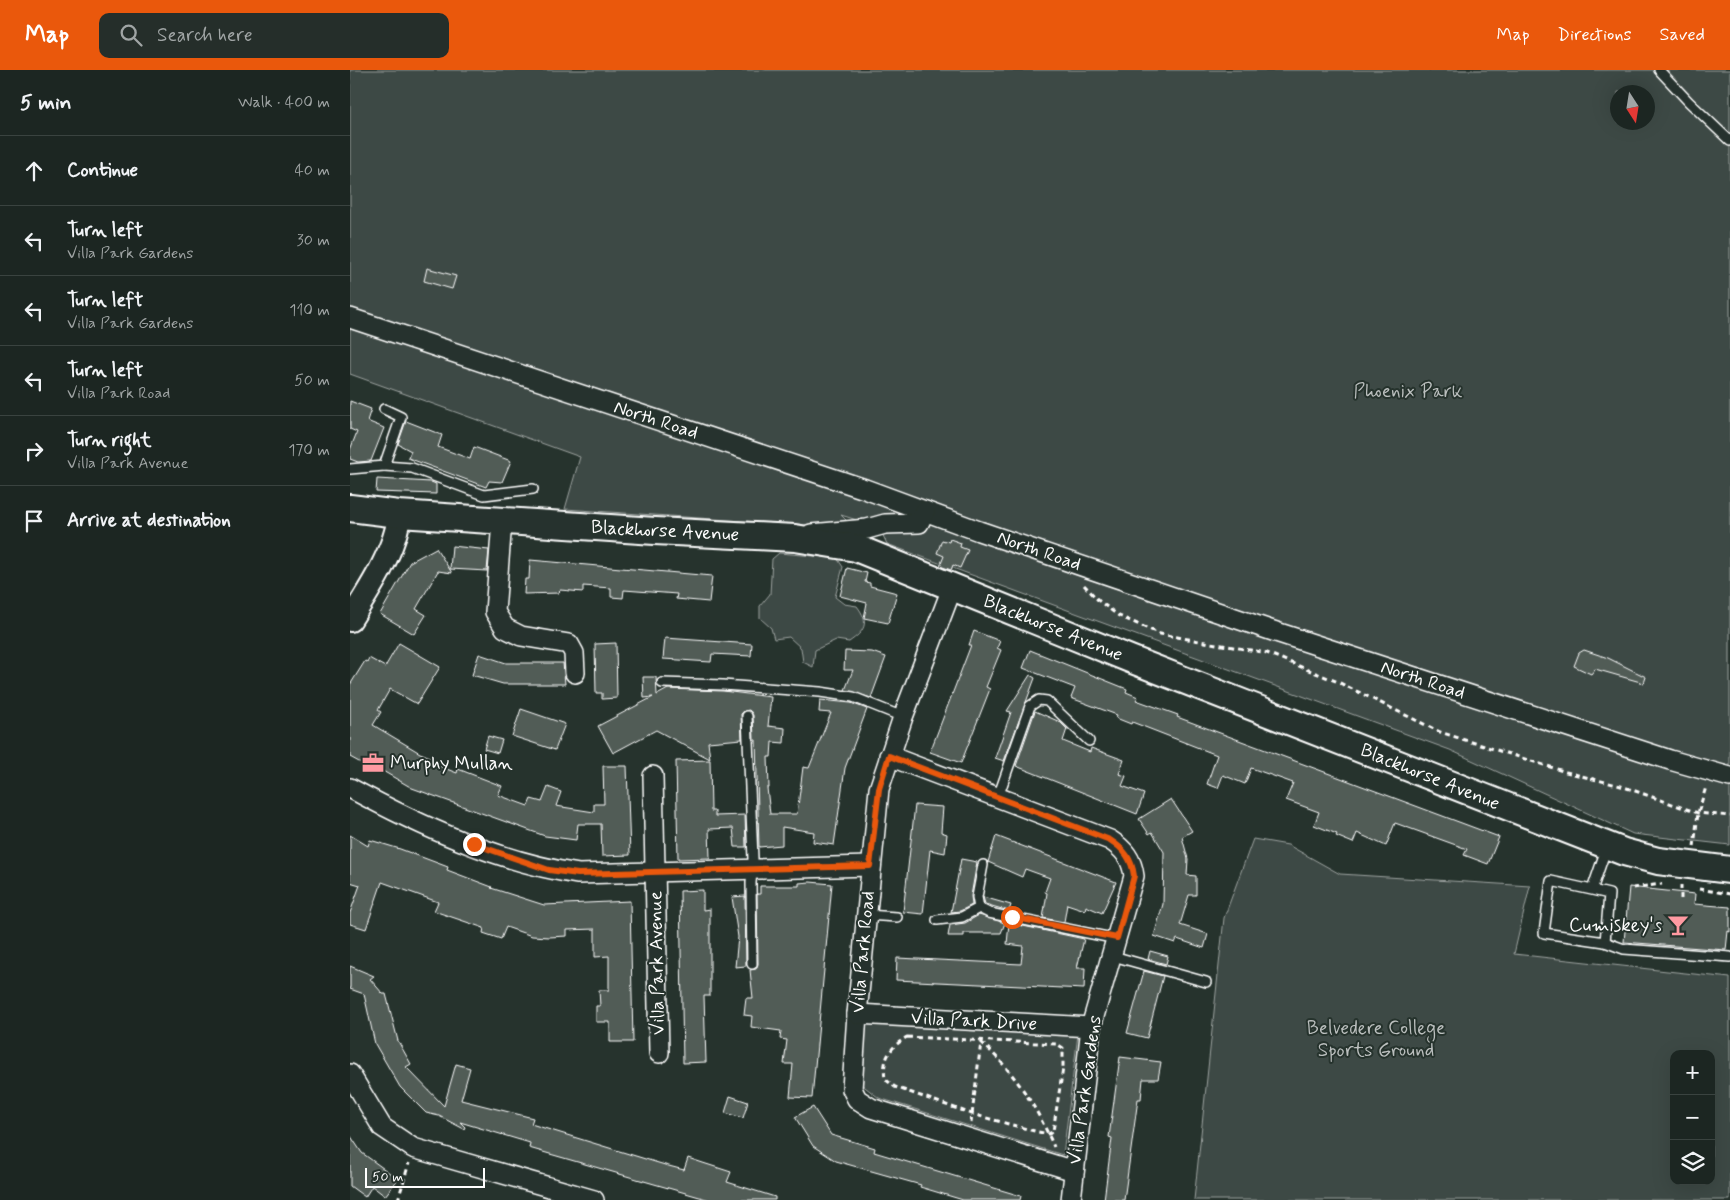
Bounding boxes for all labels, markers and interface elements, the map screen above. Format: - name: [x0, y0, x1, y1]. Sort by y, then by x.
- search box: [99, 13, 449, 58]
- text: Map: [25, 20, 69, 51]
- icon: search: [117, 21, 145, 49]
- text: Search here: [157, 23, 253, 48]
- text: Map: [1497, 23, 1530, 47]
- text: Directions: [1558, 23, 1632, 47]
- text: Saved: [1660, 23, 1705, 47]
- north arrow: [1610, 85, 1655, 130]
- text: 5 min: [20, 89, 72, 117]
- text: Walk · 400 m: [238, 92, 330, 113]
- icon: ahead: [20, 157, 48, 185]
- text: Continue: [67, 158, 138, 183]
- text: 40 m: [294, 160, 330, 181]
- text: Turn left: [67, 218, 143, 243]
- icon: left: [20, 227, 48, 255]
- text: 30 m: [297, 230, 330, 251]
- text: Villa Park Gardens: [67, 243, 194, 264]
- text: Turn left: [67, 288, 143, 313]
- icon: left: [20, 297, 48, 325]
- text: 110 m: [289, 300, 330, 321]
- text: Villa Park Gardens: [67, 313, 194, 334]
- text: Turn left: [67, 358, 143, 383]
- icon: left: [20, 367, 48, 395]
- text: 50 m: [294, 370, 330, 391]
- park label: Phoenix Park: [1354, 379, 1463, 404]
- text: Villa Park Road: [67, 383, 170, 404]
- street label: North Road: [611, 395, 701, 445]
- text: Turn right: [67, 428, 151, 453]
- icon: right: [20, 437, 48, 465]
- text: 170 m: [288, 440, 330, 461]
- text: Villa Park Avenue: [67, 453, 188, 474]
- icon: arrive: [20, 507, 48, 535]
- text: Arrive at destination: [67, 508, 231, 533]
- street label: Blackhorse Avenue: [590, 515, 740, 547]
- street label: North Road: [994, 525, 1084, 577]
- street label: Blackhorse Avenue: [980, 589, 1126, 667]
- street label: North Road: [1378, 655, 1468, 705]
- street label: Blackhorse Avenue: [1357, 738, 1503, 816]
- office icon: Murphy Mullan: [360, 750, 386, 776]
- place label: Murphy Mullan: [390, 751, 513, 776]
- route end: [463, 833, 486, 856]
- street label: Villa Park Road: [845, 890, 881, 1014]
- street label: Villa Park Avenue: [643, 891, 671, 1035]
- route start: [1001, 906, 1024, 929]
- bar icon: Cumiskey's: [1665, 912, 1691, 938]
- place label: Cumiskey's: [1569, 913, 1663, 938]
- street label: Villa Park Drive: [910, 1005, 1038, 1037]
- street label: Villa Park Gardens: [1062, 1014, 1108, 1166]
- park label: Belvedere College Sports Ground: [1307, 1016, 1445, 1063]
- map controls: [1670, 1050, 1715, 1185]
- button: +: [1670, 1050, 1715, 1095]
- button: −: [1670, 1095, 1715, 1140]
- button: layers: [1670, 1140, 1715, 1185]
- scale bar: [365, 1165, 485, 1188]
- text: 50 m: [372, 1168, 403, 1186]

